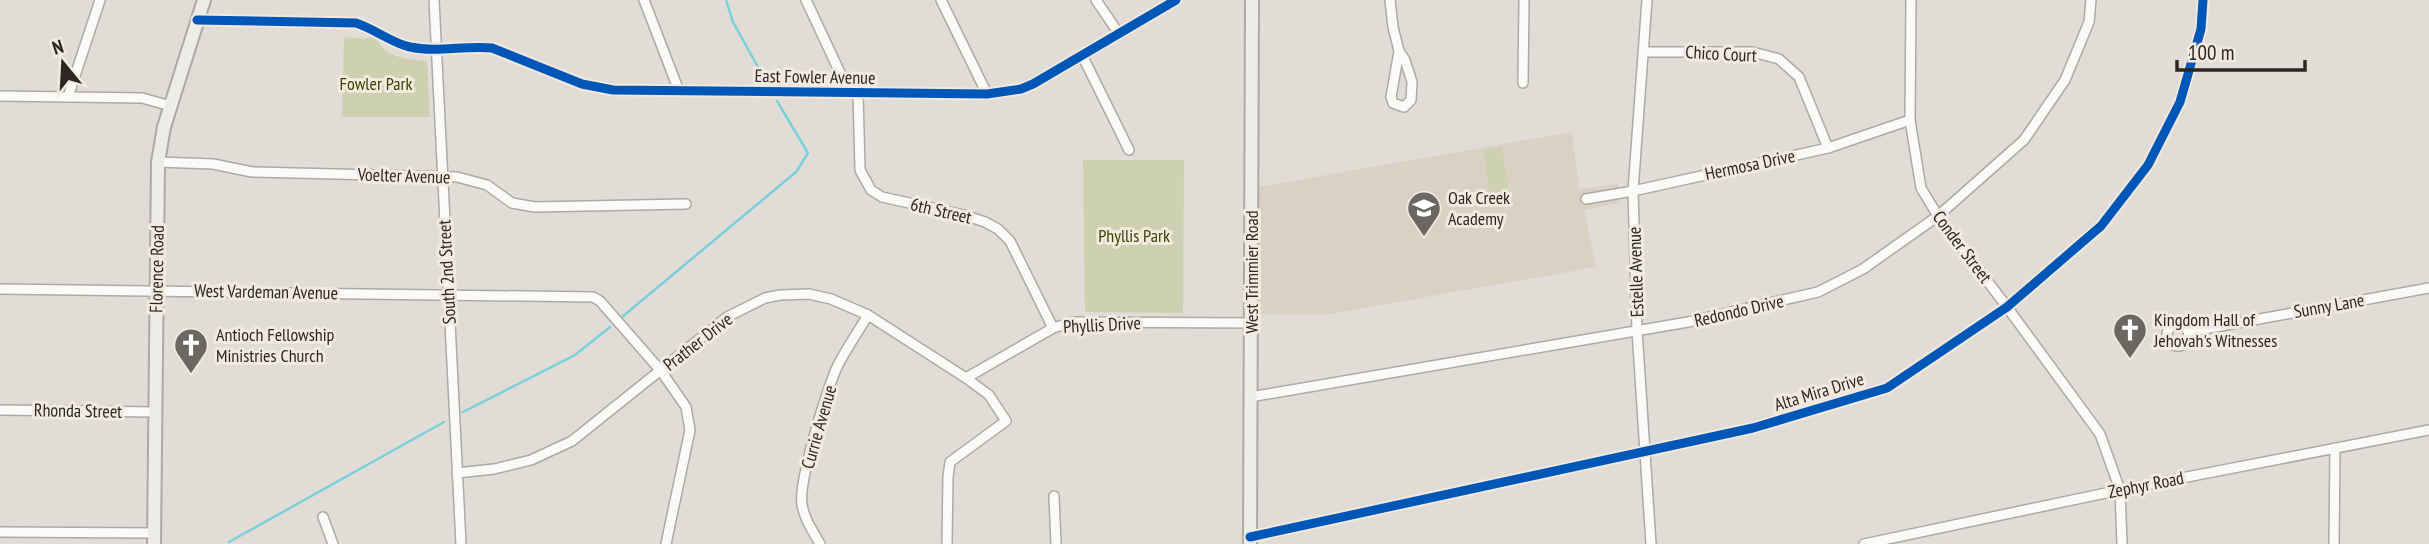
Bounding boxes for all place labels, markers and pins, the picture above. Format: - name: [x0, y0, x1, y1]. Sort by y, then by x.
- place label: Oak Creek Academy: [1448, 186, 1510, 230]
- school or university icon: Oak Creek Academy: [1405, 189, 1443, 238]
- place label: Kingdom Hall of Jehovah's Witnesses: [2153, 308, 2277, 352]
- church icon: Kingdom Hall of Jehovah's Witnesses: [2111, 311, 2149, 360]
- place label: Antioch Fellowship Ministries Church: [216, 323, 335, 367]
- church icon: Antioch Fellowship Ministries Church: [172, 326, 210, 375]

